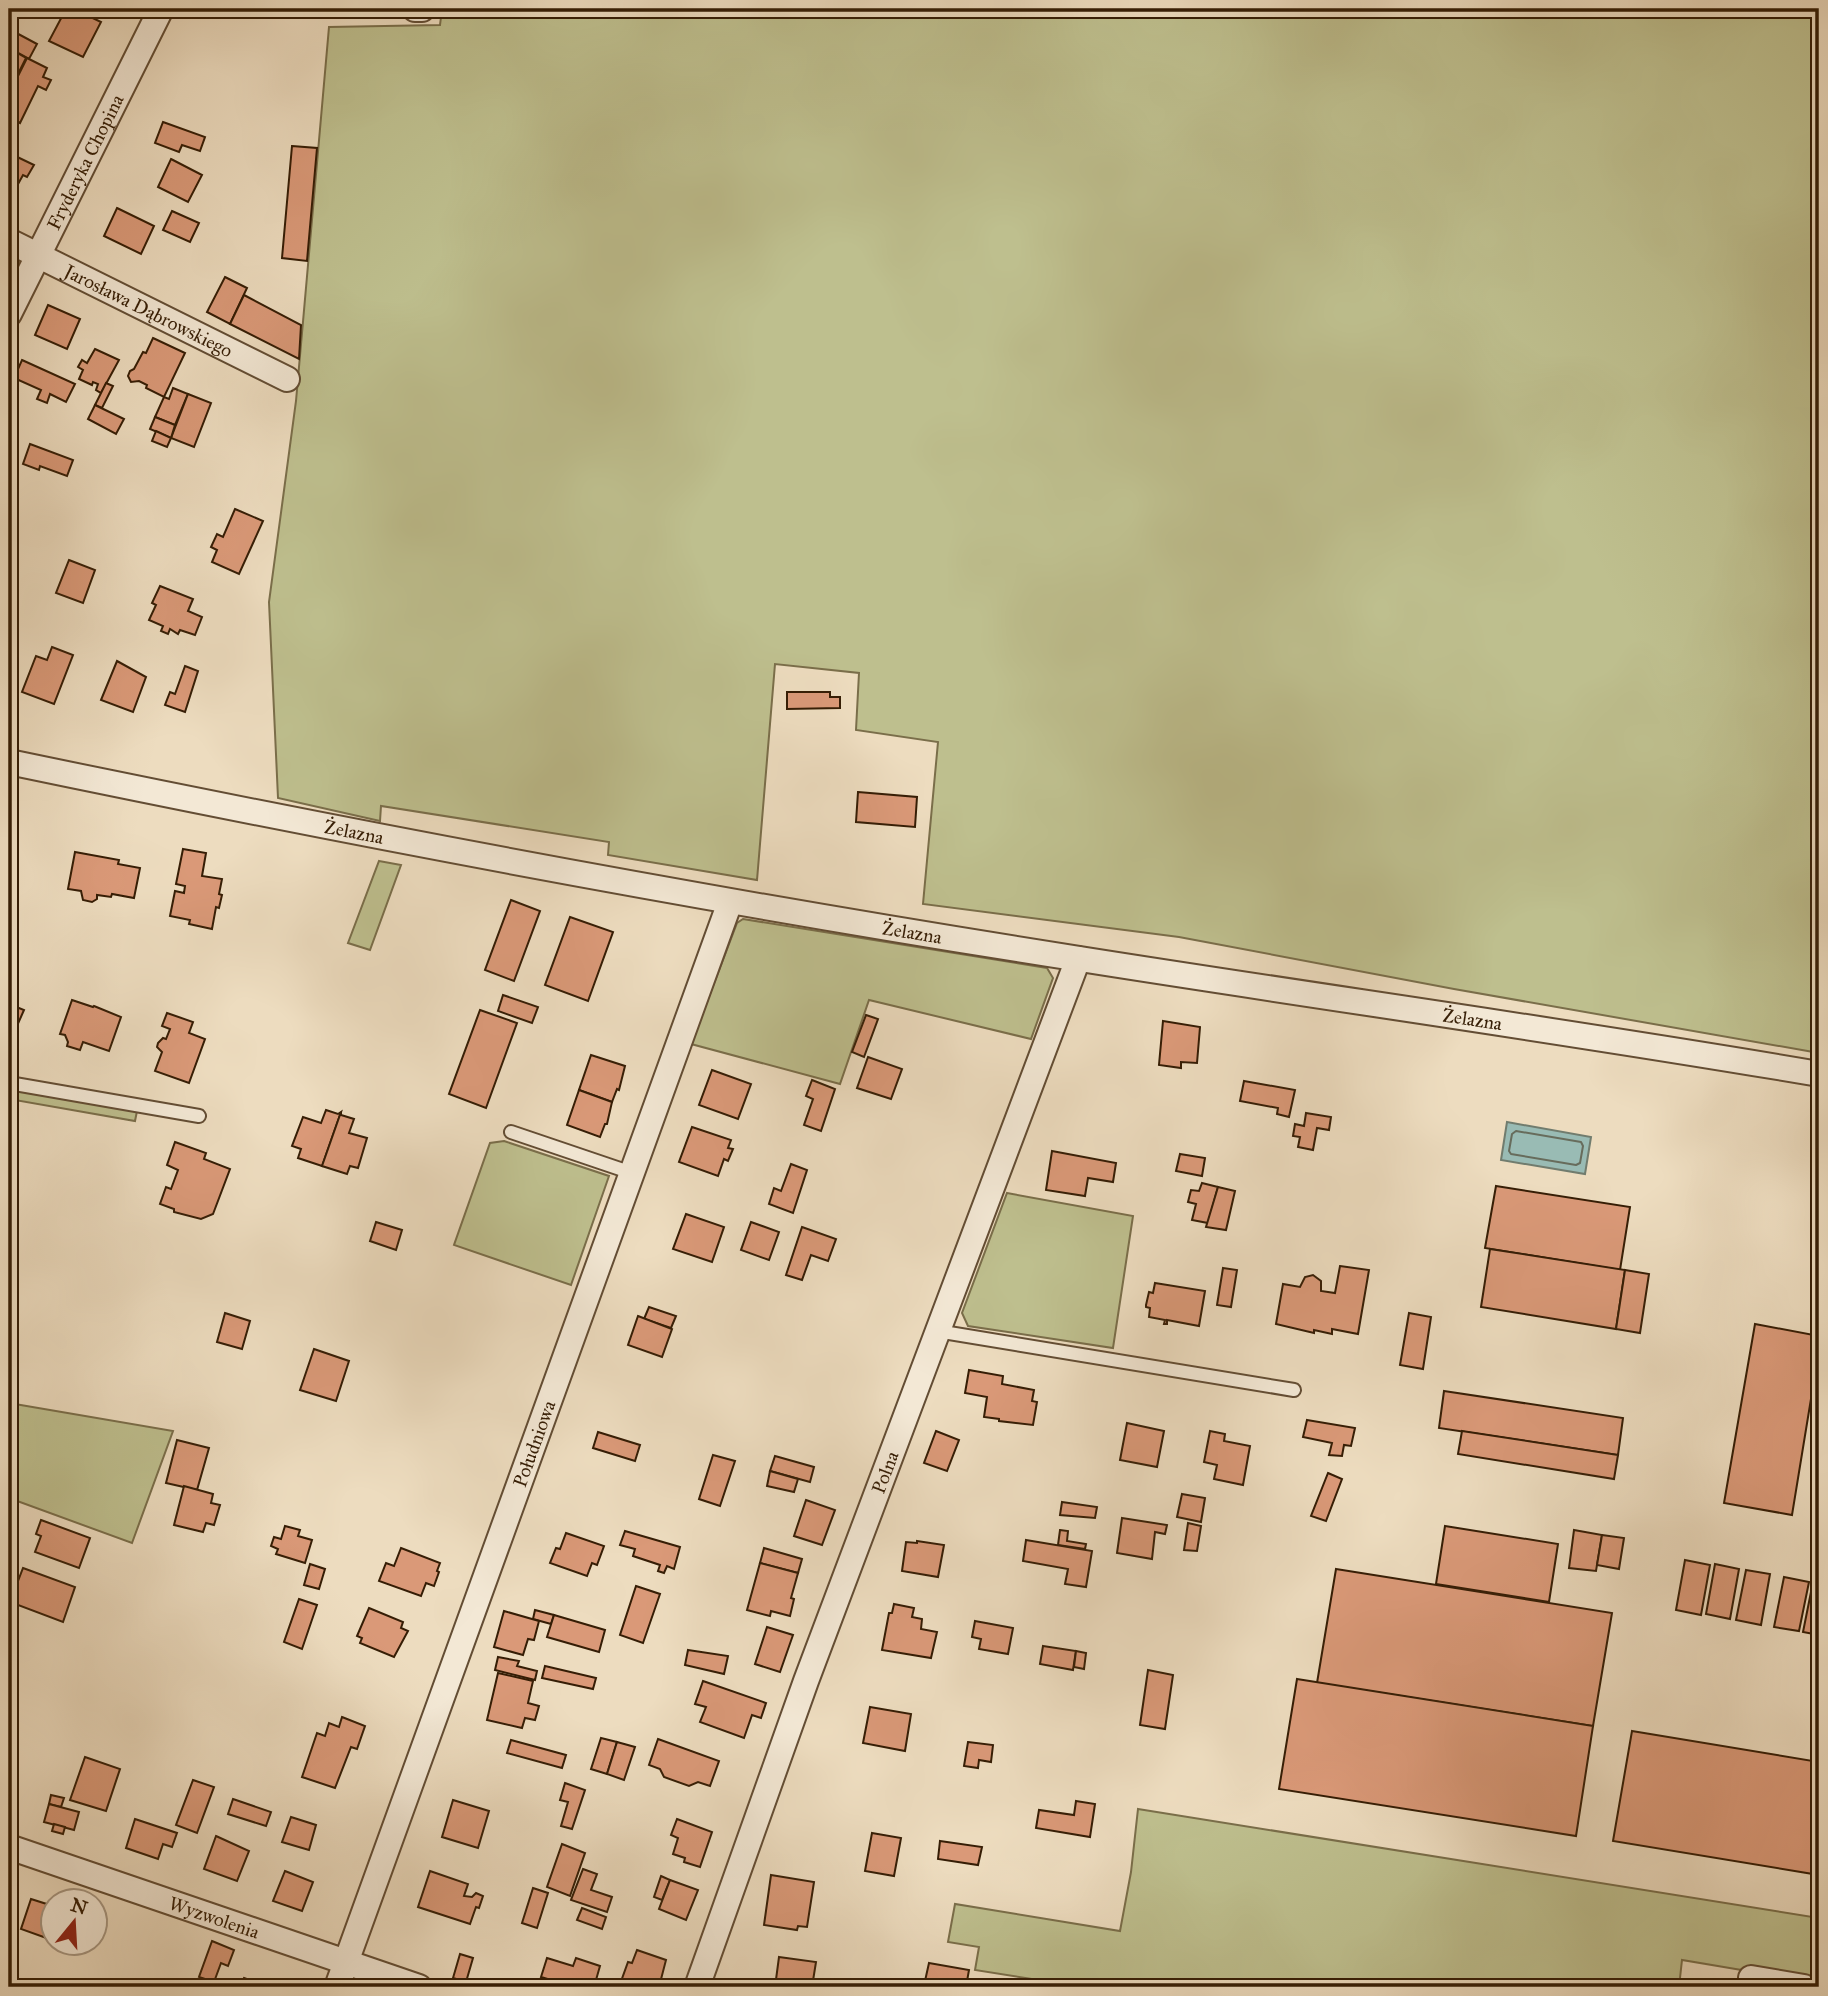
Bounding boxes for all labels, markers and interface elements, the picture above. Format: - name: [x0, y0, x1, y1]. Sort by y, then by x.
- street label: Fryderyka Chopina: [41, 89, 129, 233]
- street label: Jarosława Dąbrowskiego: [58, 258, 237, 362]
- street label: Żelazna: [322, 814, 387, 849]
- street label: Żelazna: [881, 916, 945, 948]
- street label: Żelazna: [1441, 1003, 1505, 1035]
- street label: Południowa: [508, 1396, 560, 1490]
- street label: Polna: [866, 1447, 903, 1497]
- north arrow: [38, 1888, 108, 1958]
- street label: Wyzwolenia: [166, 1891, 263, 1944]
- text: N: [68, 1893, 90, 1920]

